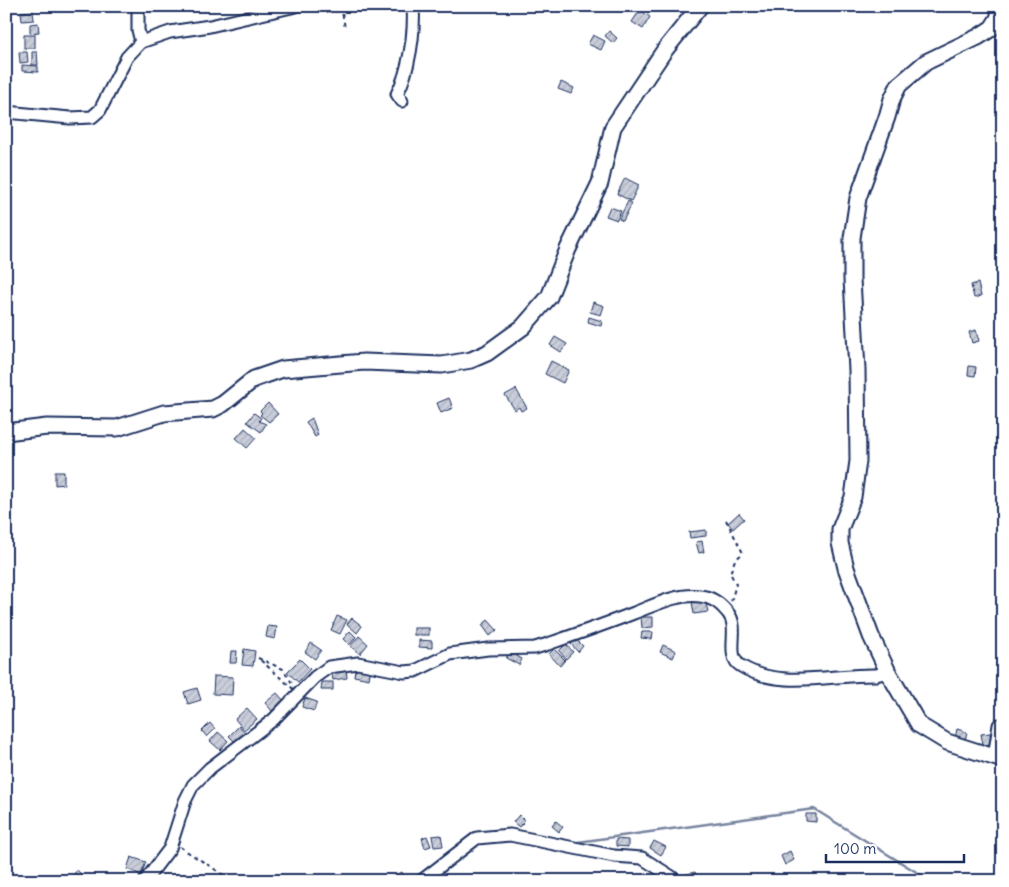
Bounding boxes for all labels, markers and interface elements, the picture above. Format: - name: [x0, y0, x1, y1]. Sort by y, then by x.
- scale bar: [826, 832, 964, 864]
- text: 100 m: [834, 839, 876, 858]

